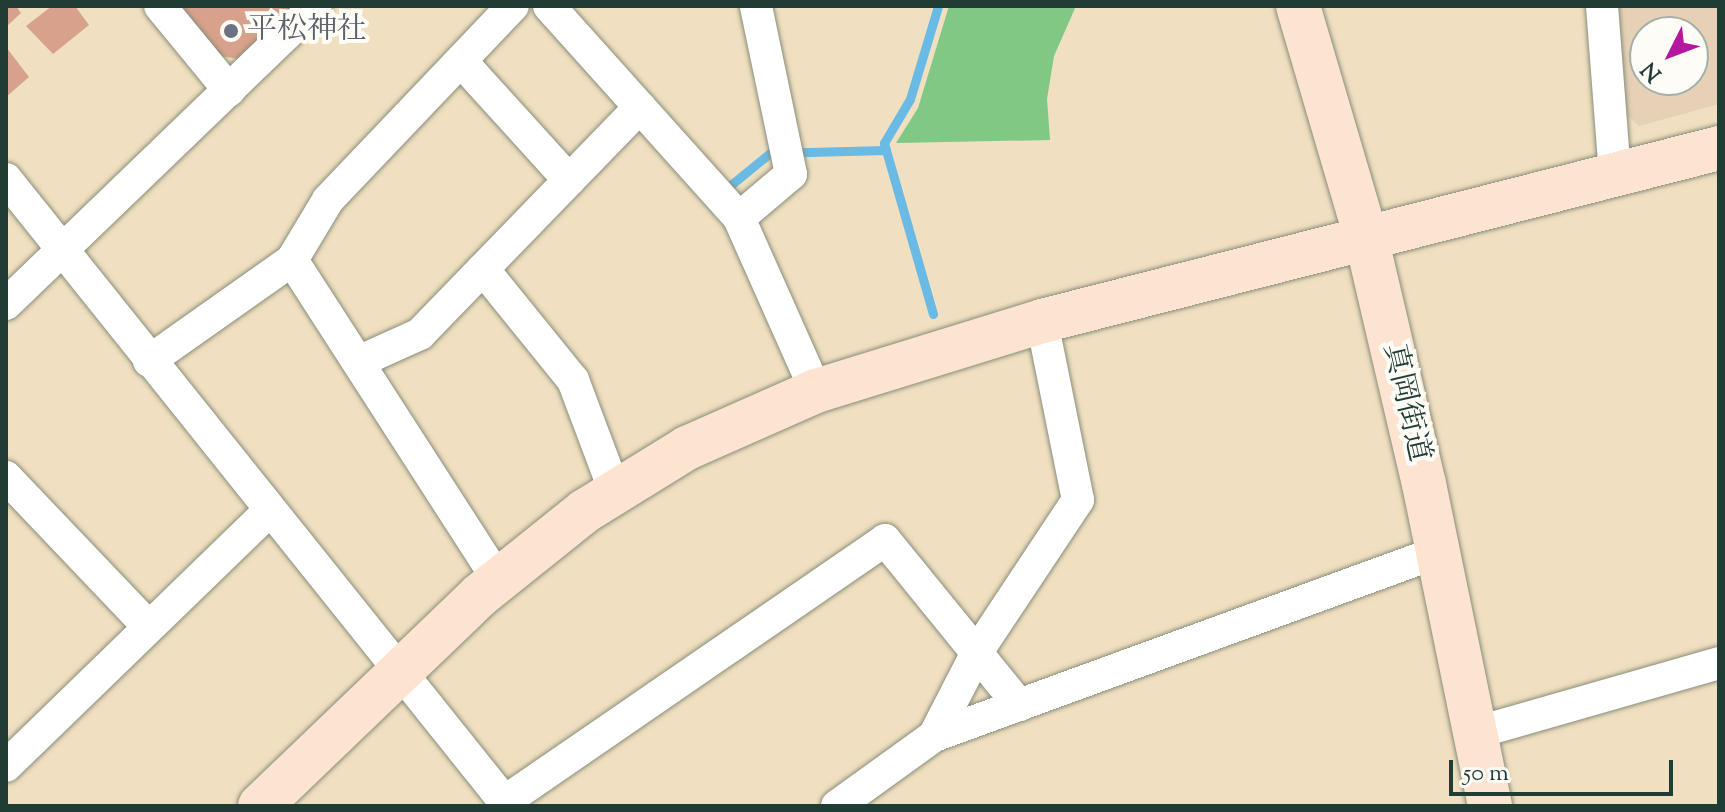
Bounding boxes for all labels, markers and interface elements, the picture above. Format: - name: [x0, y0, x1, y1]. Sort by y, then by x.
- place label: 平松神社: [247, 13, 367, 49]
- north arrow: [1629, 16, 1709, 96]
- marker: 平松神社: [222, 22, 240, 40]
- text: N: [1635, 53, 1670, 88]
- street label: 真岡街道: [1374, 340, 1436, 466]
- scale bar: [1453, 744, 1677, 794]
- text: 50 m: [1463, 757, 1509, 791]

